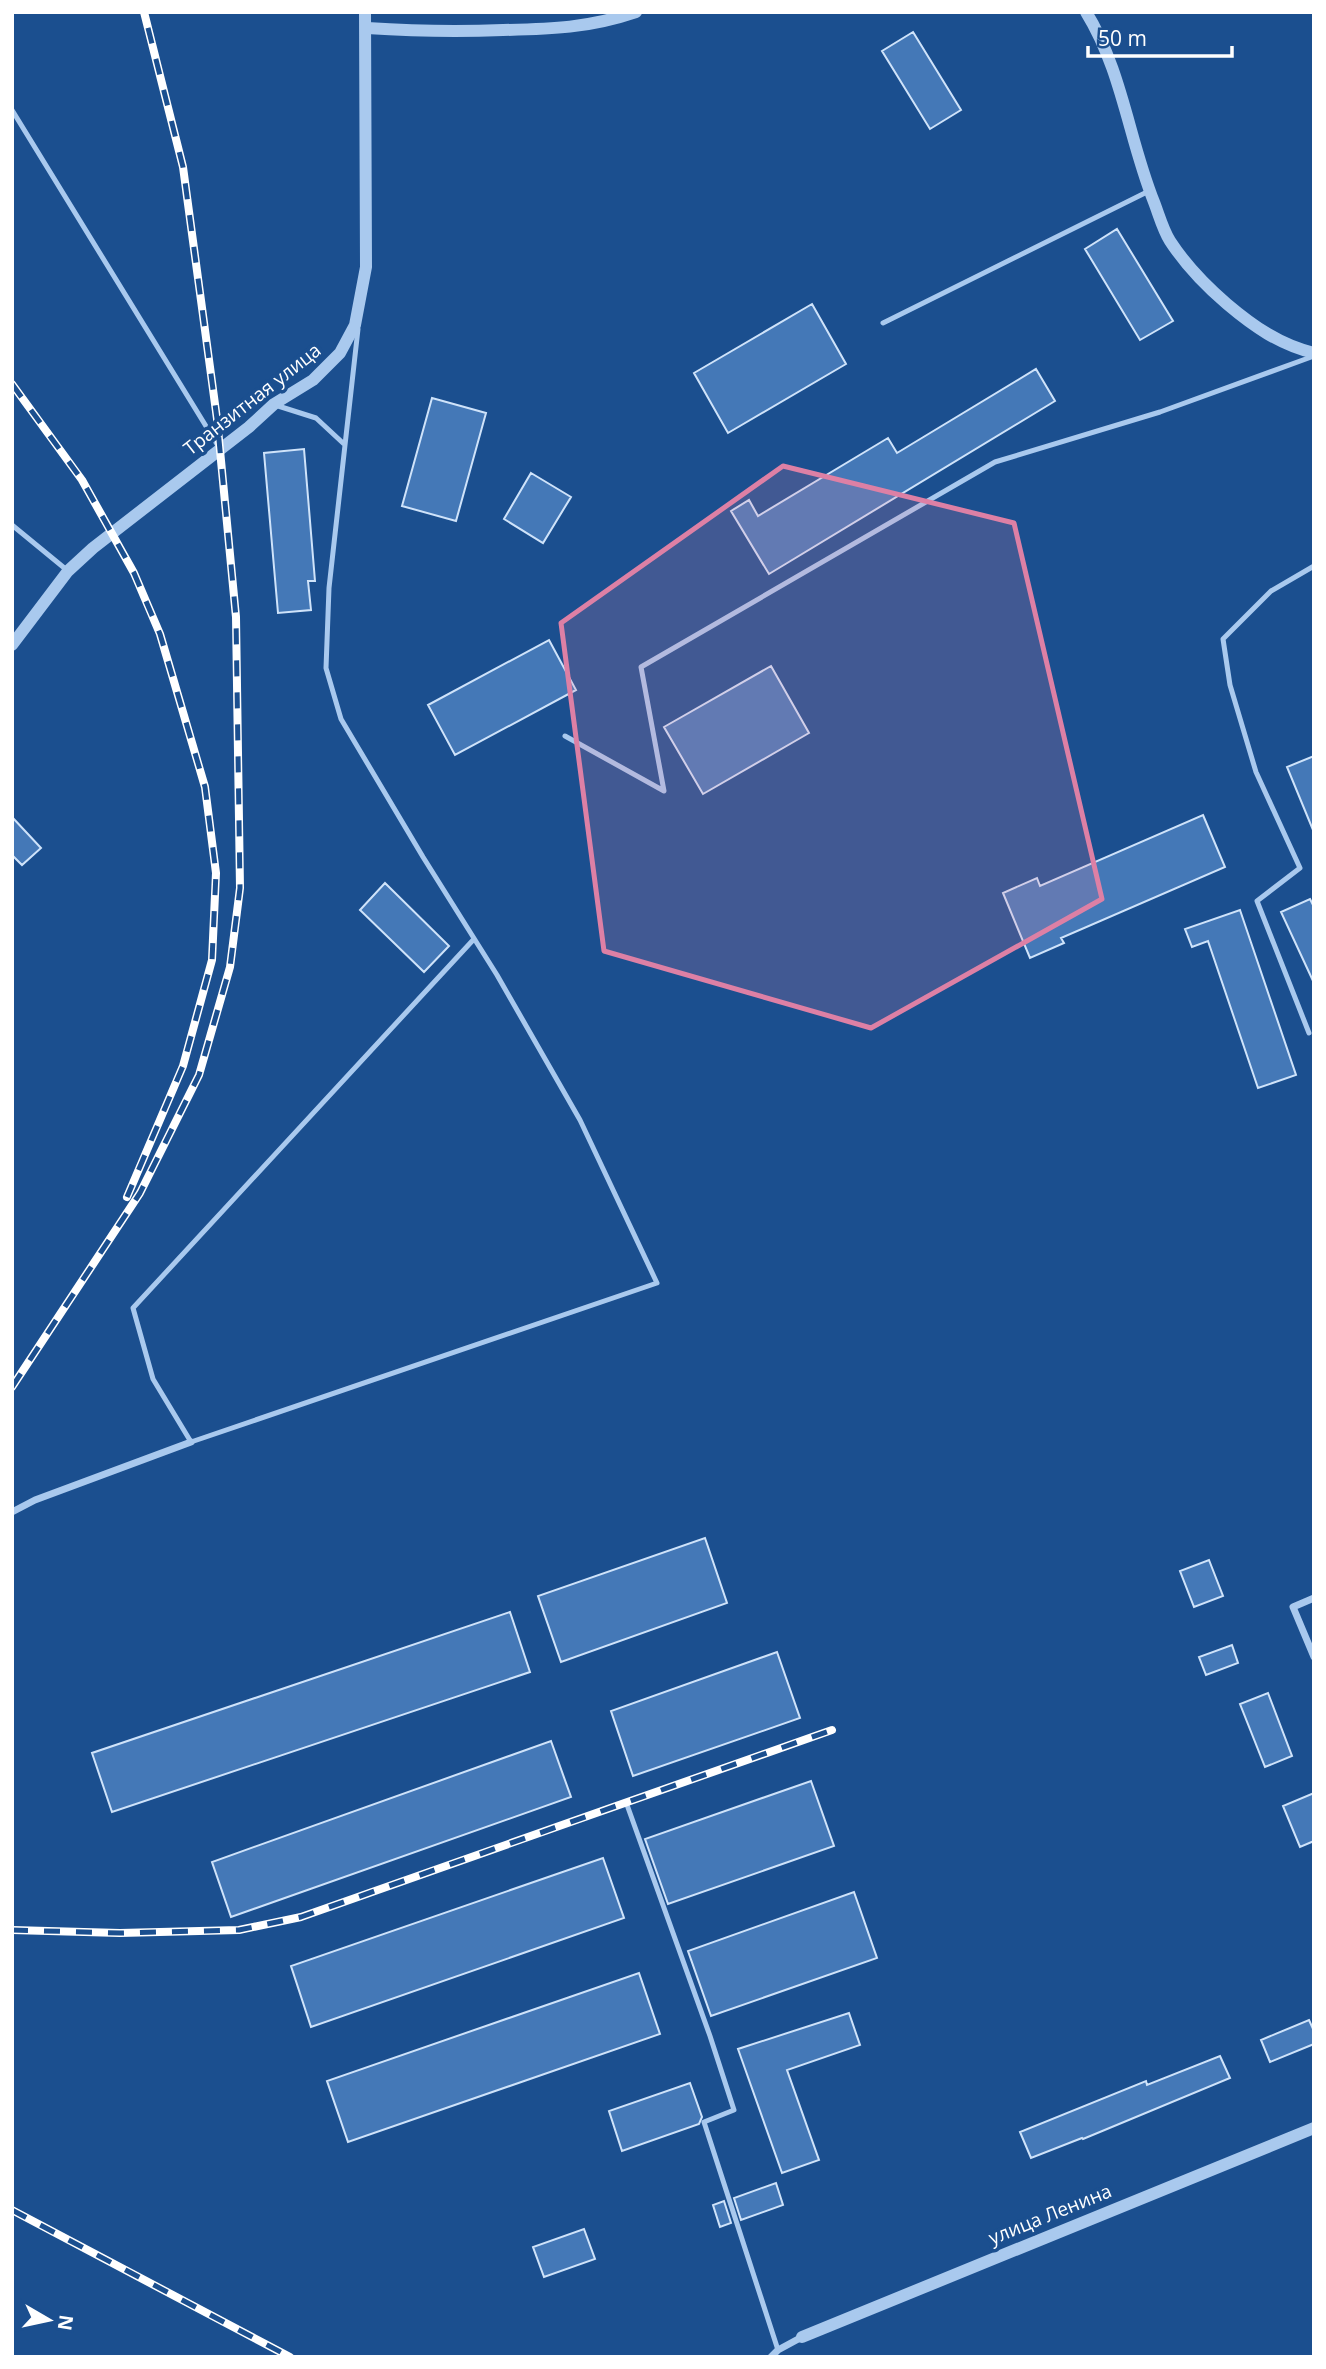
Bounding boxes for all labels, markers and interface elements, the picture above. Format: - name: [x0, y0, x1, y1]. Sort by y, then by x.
- scale bar: [1088, 14, 1232, 58]
- text: 50 m: [1098, 24, 1147, 52]
- street label: Транзитная улица: [178, 337, 326, 461]
- street label: улица Ленина: [985, 2177, 1115, 2251]
- north arrow: [14, 2285, 84, 2355]
- text: N: [52, 2313, 80, 2332]

